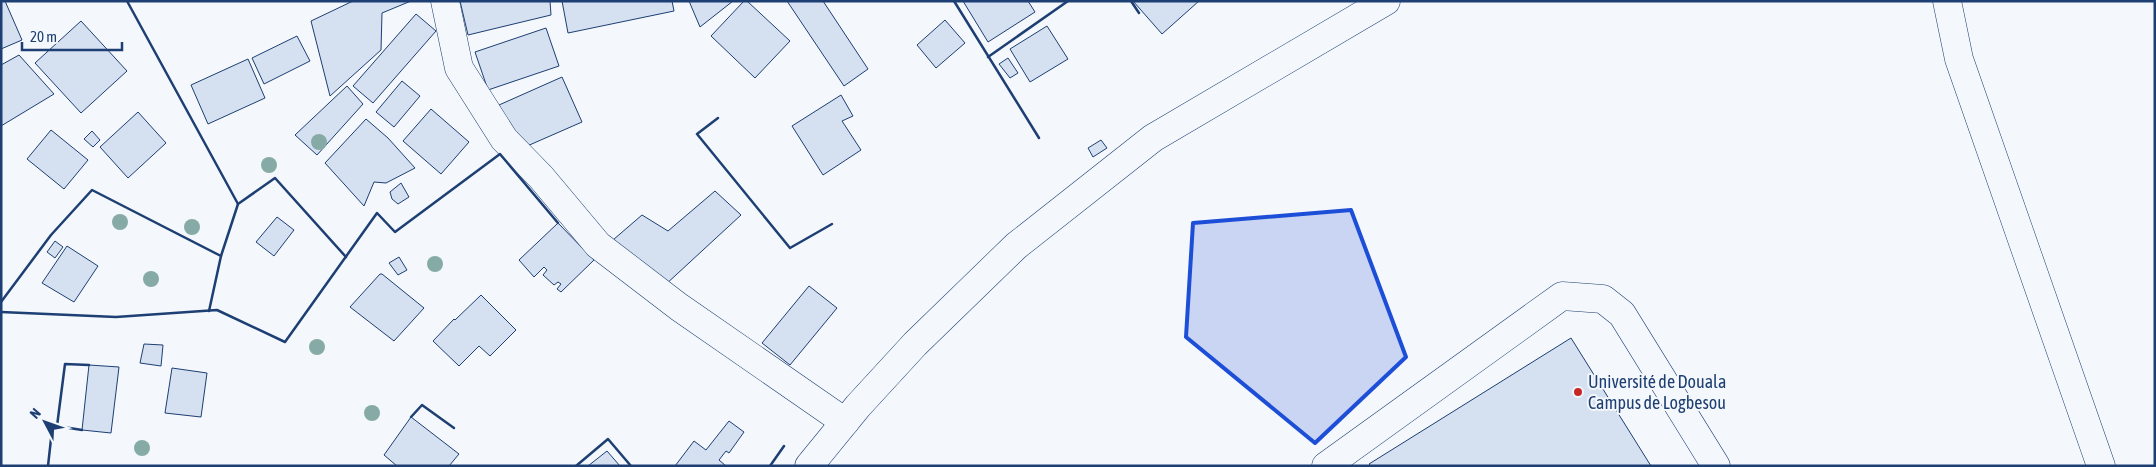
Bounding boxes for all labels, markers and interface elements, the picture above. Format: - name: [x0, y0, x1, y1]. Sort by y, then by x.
- scale bar: [22, 20, 122, 52]
- text: 20 m: [30, 28, 57, 45]
- place label: Université de Douala Campus de Logbesou: [1588, 371, 1726, 413]
- marker: Université de Douala Campus de Logbesou: [1572, 386, 1584, 398]
- north arrow: [20, 397, 70, 447]
- text: N: [26, 405, 44, 422]

